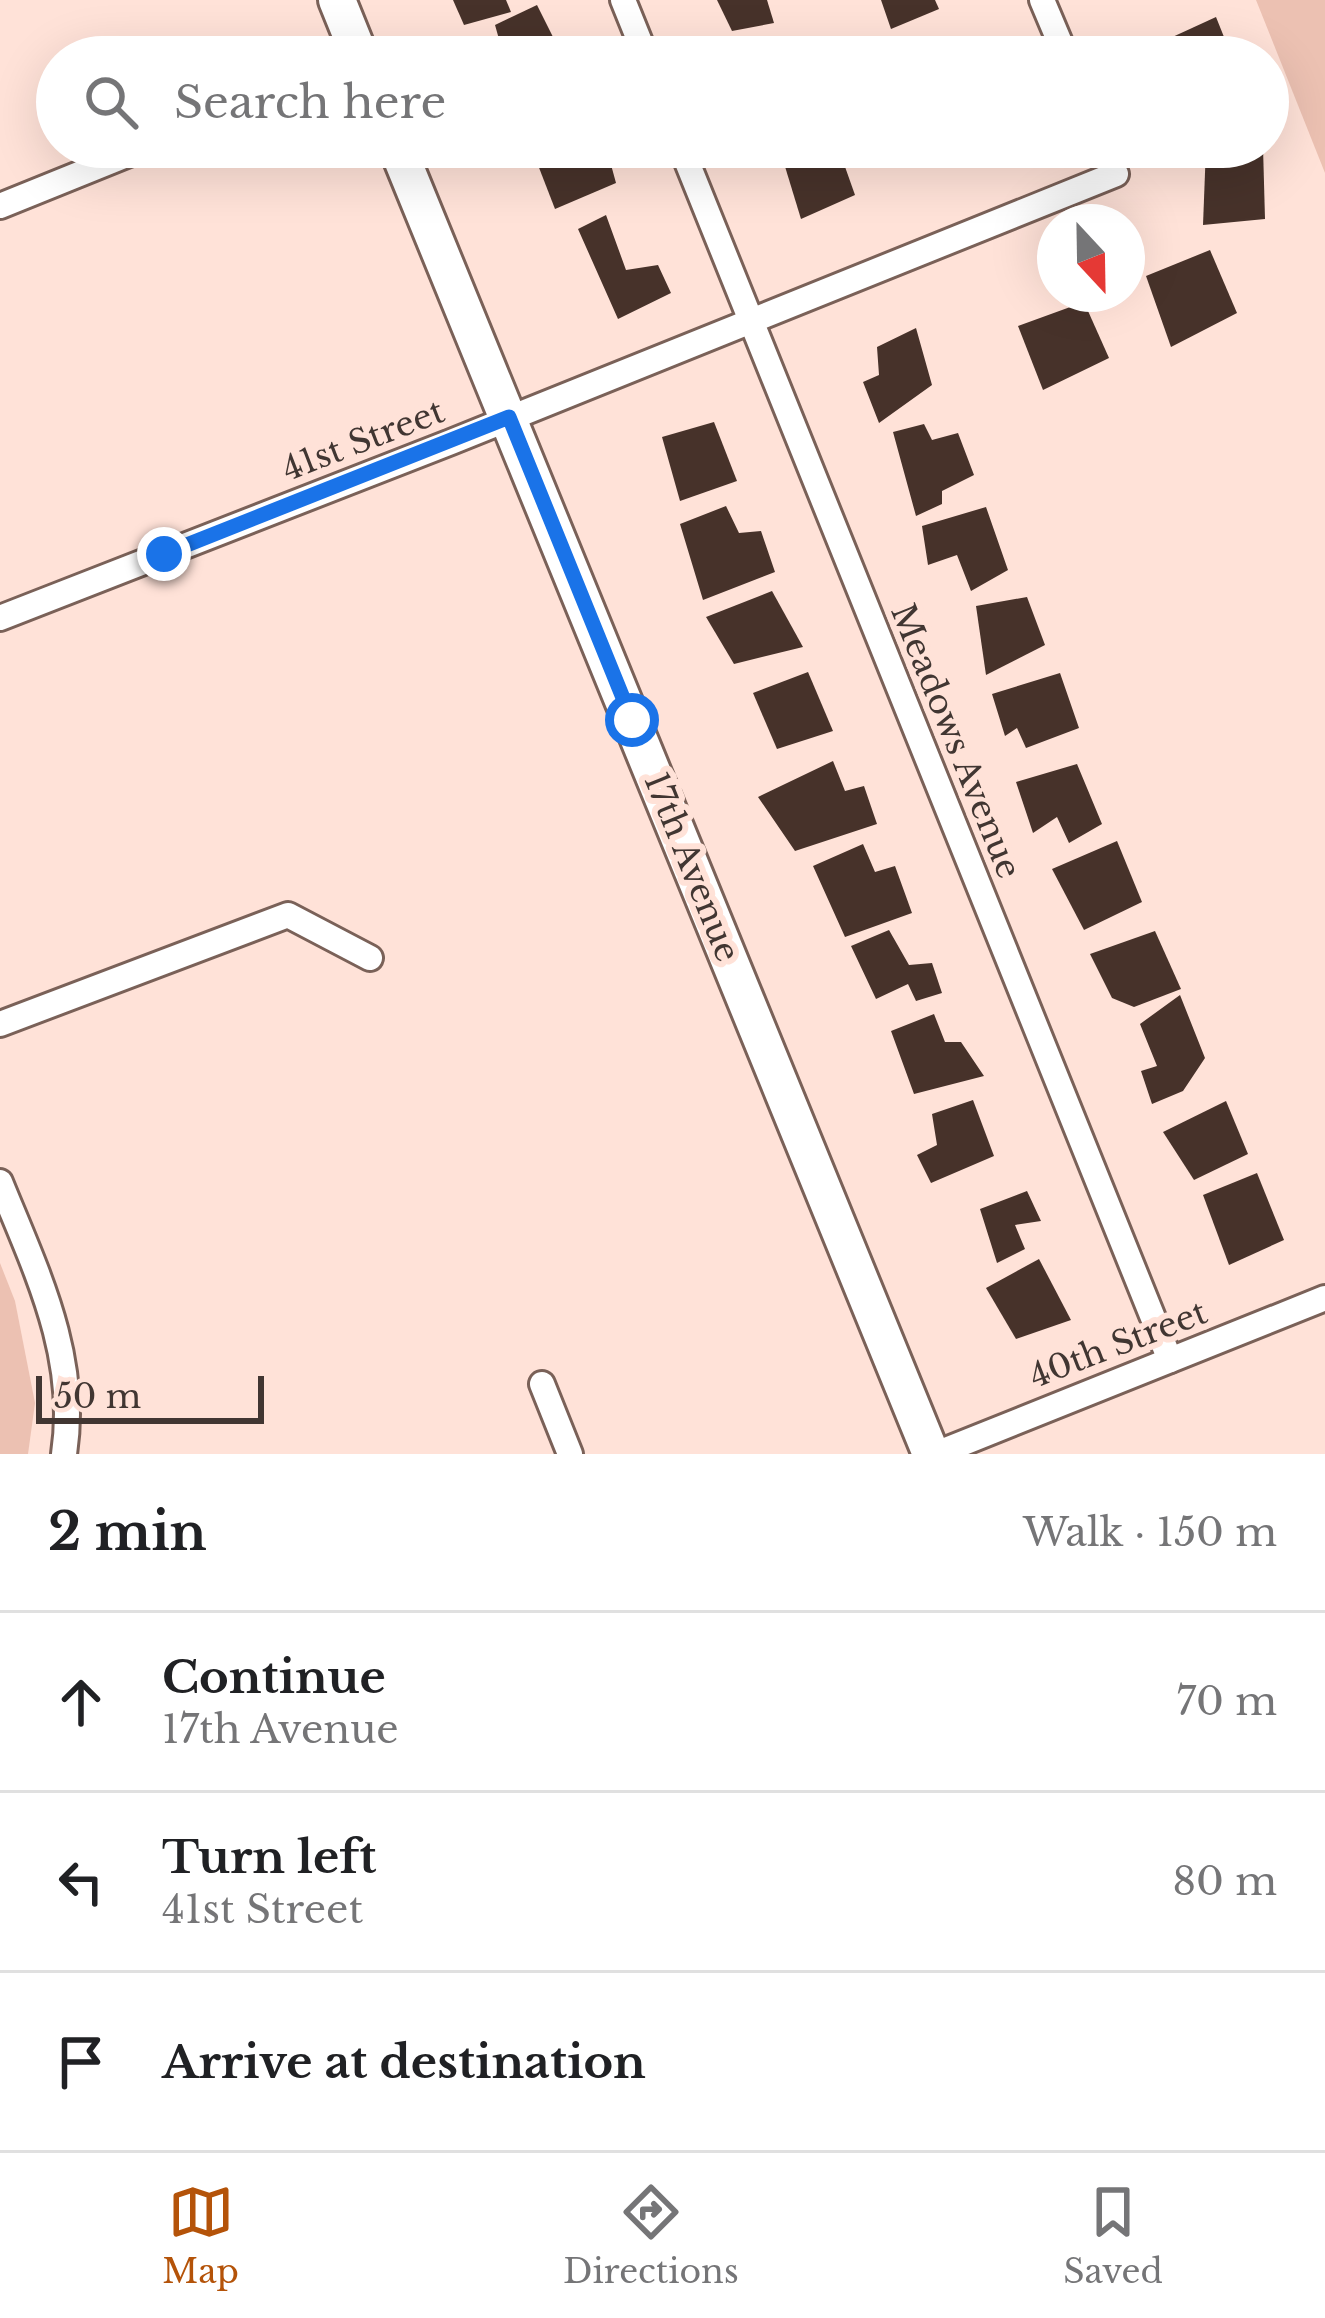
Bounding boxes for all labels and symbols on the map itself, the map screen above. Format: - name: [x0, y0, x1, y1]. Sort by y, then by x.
- north arrow: [1037, 204, 1145, 312]
- street label: 41st Street: [276, 390, 450, 490]
- route end: [137, 527, 191, 581]
- street label: Meadows Avenue: [882, 598, 1030, 884]
- route start: [605, 693, 659, 747]
- street label: 17th Avenue: [635, 766, 749, 968]
- street label: 40th Street: [1023, 1291, 1213, 1397]
- scale bar: [36, 1370, 264, 1423]

